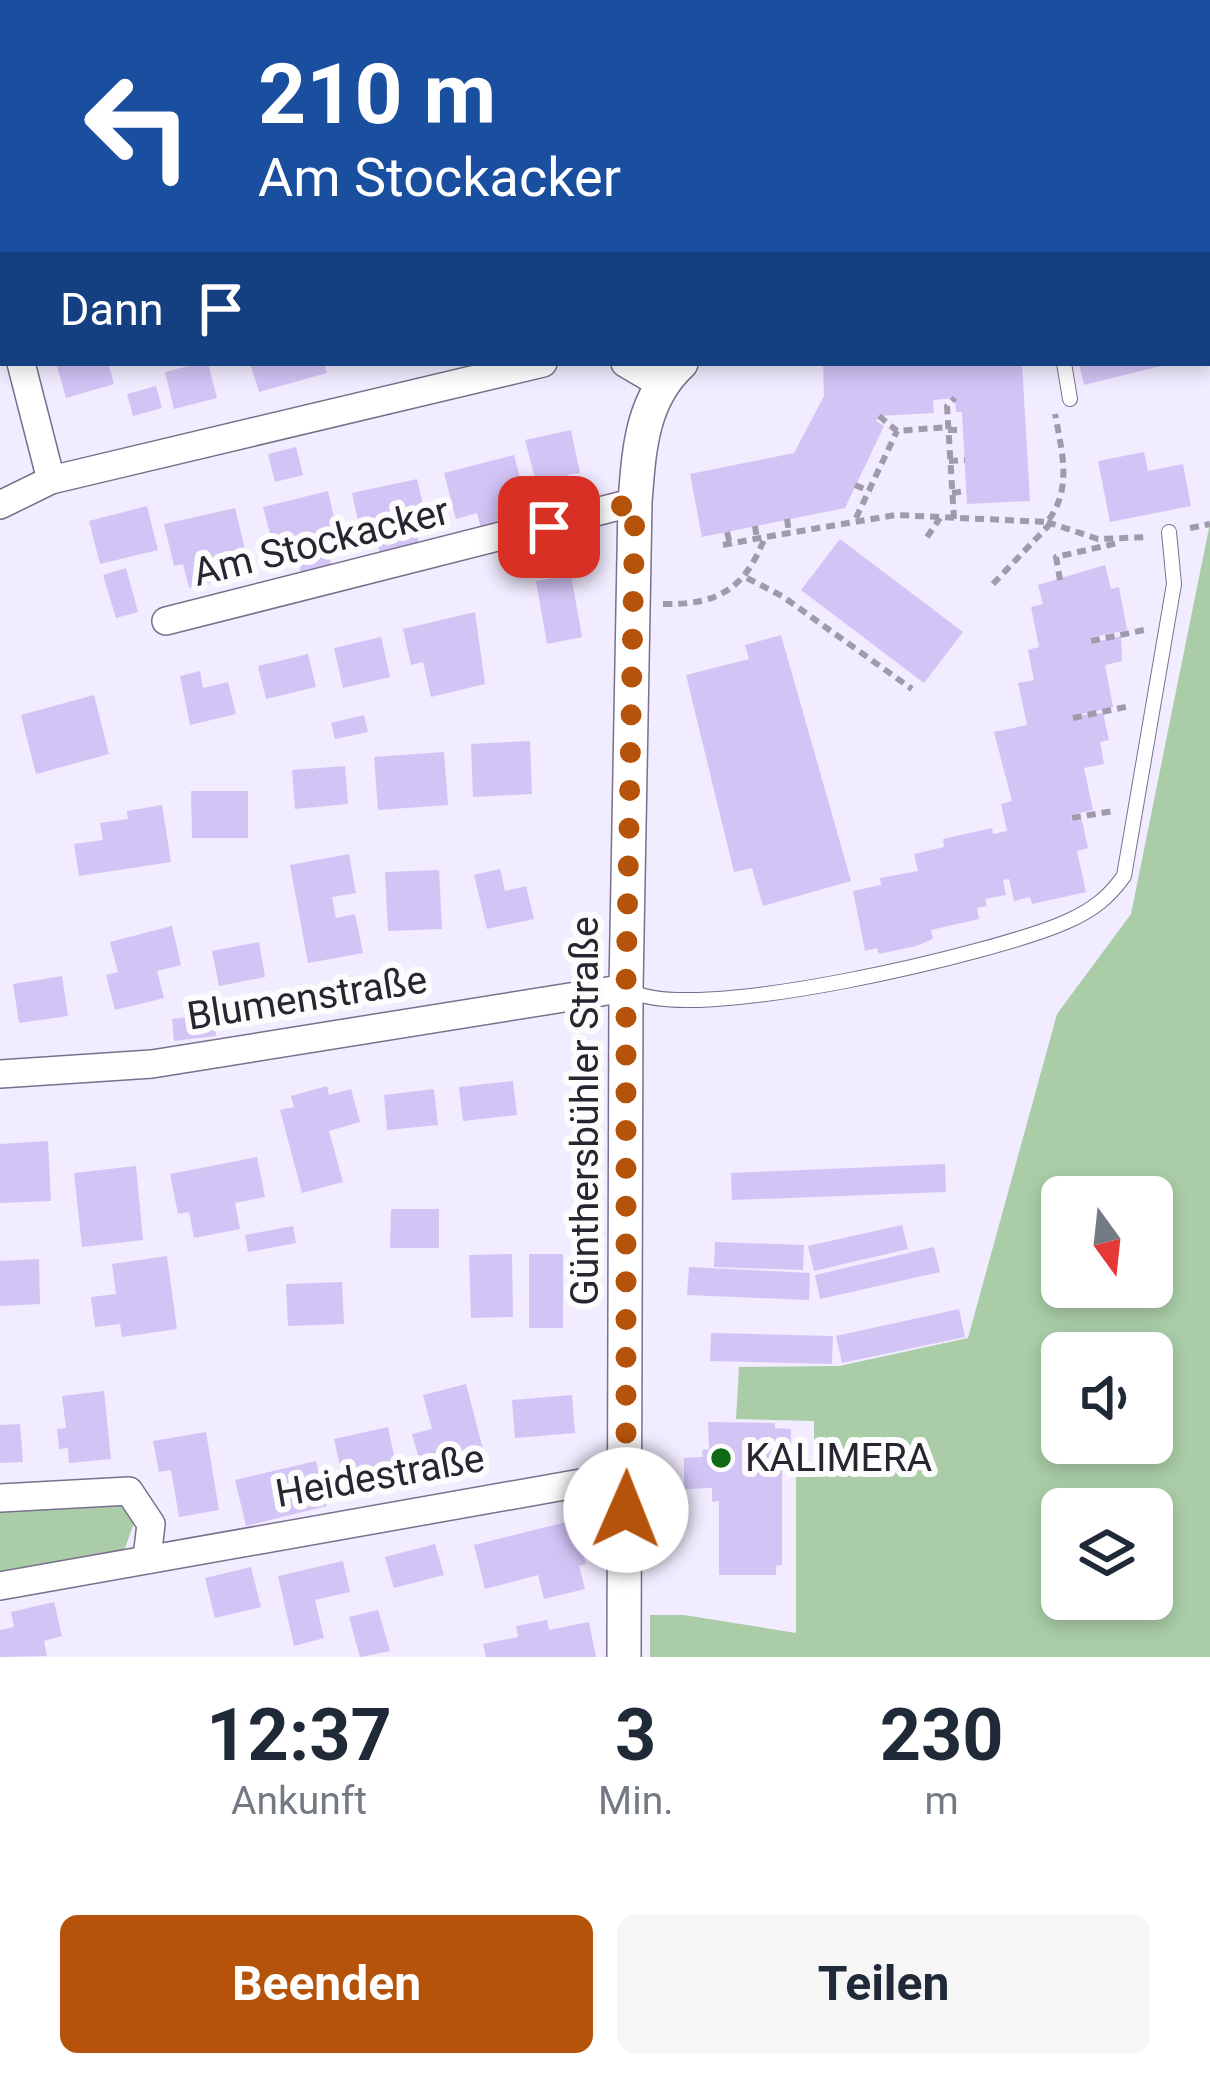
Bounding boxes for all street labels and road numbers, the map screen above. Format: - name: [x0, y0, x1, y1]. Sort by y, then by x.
- street label: Am Stockacker: [188, 488, 454, 596]
- street label: Günthersbühler Straße: [562, 916, 608, 1306]
- street label: Blumenstraße: [184, 956, 430, 1040]
- street label: Heidestraße: [272, 1435, 488, 1517]

